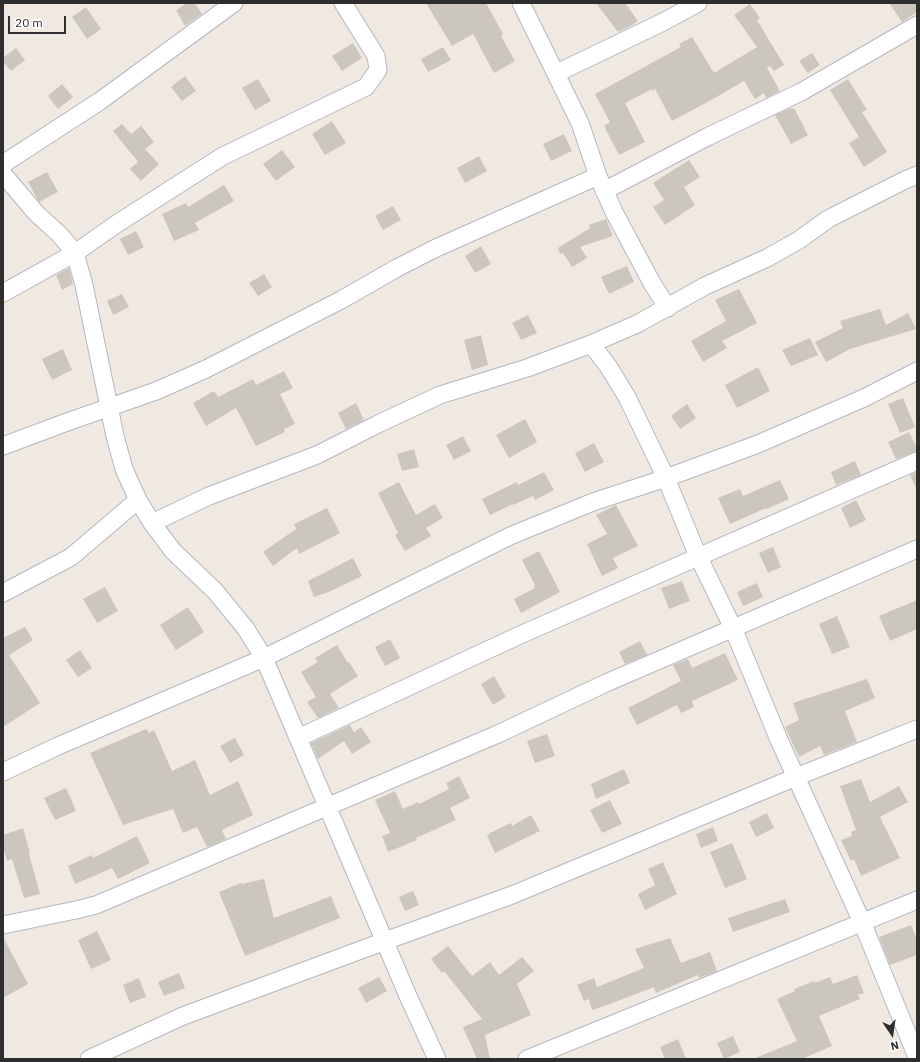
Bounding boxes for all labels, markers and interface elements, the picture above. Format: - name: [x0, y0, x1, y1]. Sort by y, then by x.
- scale bar: [10, 8, 68, 34]
- text: 20 m: [15, 15, 43, 30]
- north arrow: [872, 1014, 912, 1054]
- text: N: [889, 1038, 900, 1053]

